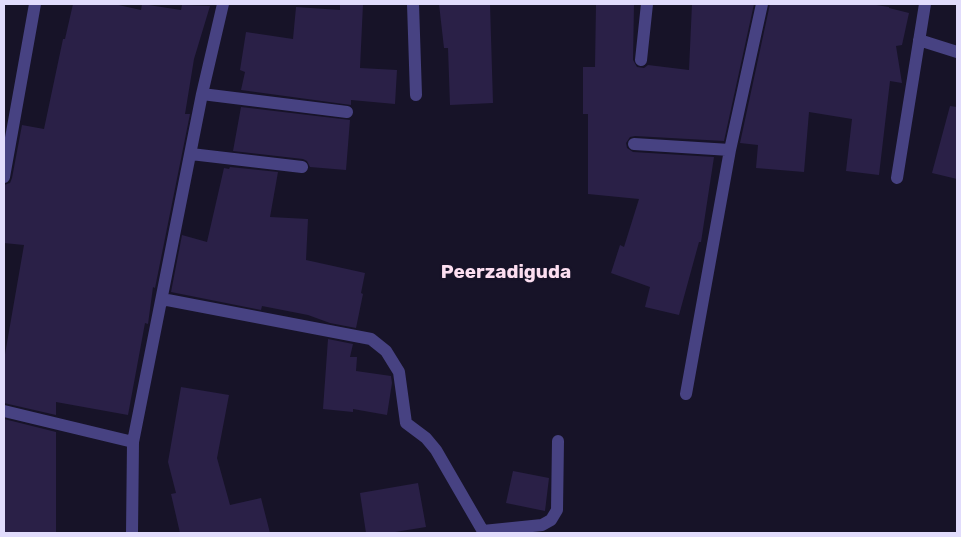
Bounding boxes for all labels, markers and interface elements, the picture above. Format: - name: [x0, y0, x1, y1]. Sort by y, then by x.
- district label: Peerzadiguda: [441, 262, 571, 284]

